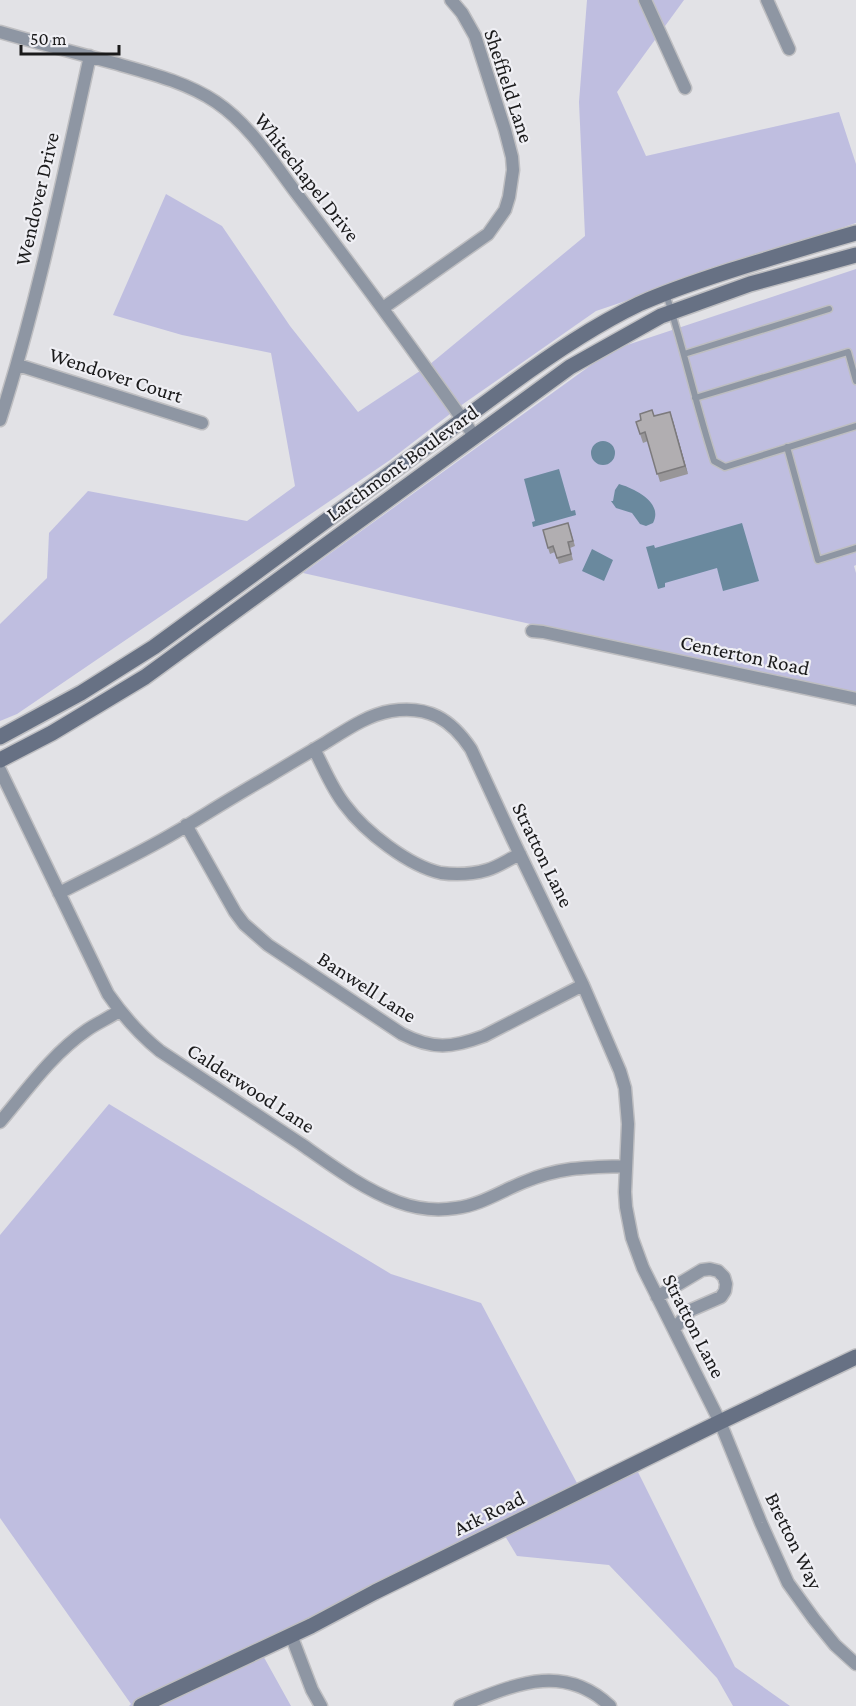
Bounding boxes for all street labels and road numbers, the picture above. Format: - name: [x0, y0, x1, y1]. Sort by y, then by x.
- street label: Sheffield Lane: [479, 26, 539, 146]
- street label: Whitechapel Drive: [249, 108, 365, 246]
- street label: Wendover Drive: [10, 130, 64, 268]
- street label: Wendover Court: [46, 342, 187, 408]
- street label: Larchmont Boulevard: [321, 400, 483, 526]
- street label: Centerton Road: [678, 630, 812, 680]
- street label: Stratton Lane: [507, 799, 579, 911]
- street label: Banwell Lane: [313, 946, 421, 1028]
- street label: Calderwood Lane: [183, 1038, 319, 1138]
- street label: Stratton Lane: [658, 1270, 730, 1382]
- street label: Ark Road: [450, 1486, 528, 1540]
- street label: Bretton Way: [760, 1489, 828, 1594]

